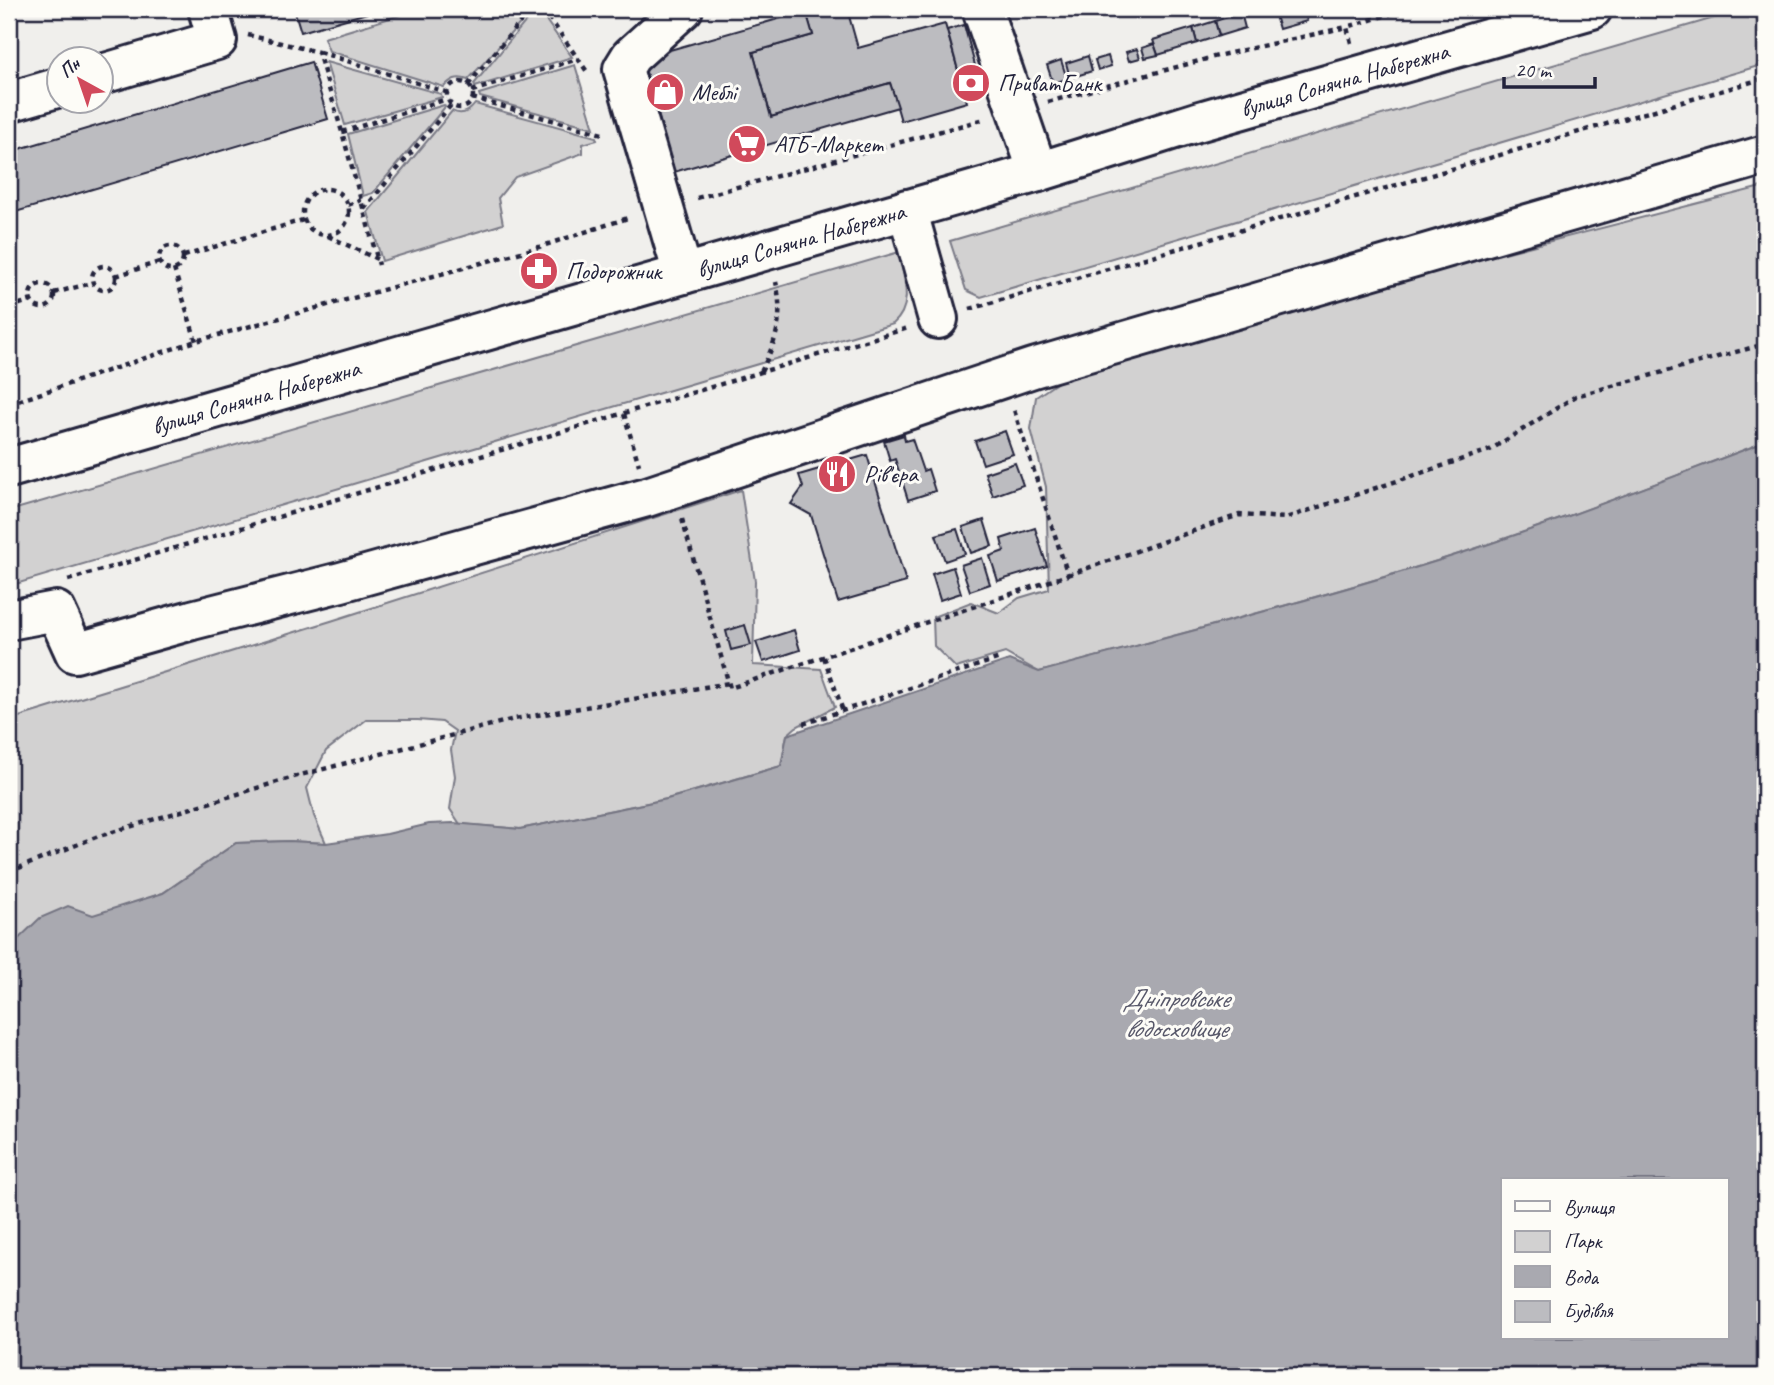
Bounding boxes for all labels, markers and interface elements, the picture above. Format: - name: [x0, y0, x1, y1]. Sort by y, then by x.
- street label: вулиця Сонячна Набережна: [1237, 35, 1454, 124]
- north arrow: [46, 46, 116, 116]
- scale bar: [1504, 46, 1596, 90]
- text: Пн: [54, 51, 86, 83]
- text: 20 m: [1515, 57, 1553, 83]
- bank icon: ПриватБанк: [950, 62, 992, 104]
- place label: ПриватБанк: [998, 68, 1104, 98]
- shop icon: Меблі: [644, 71, 686, 113]
- place label: Меблі: [692, 77, 739, 107]
- supermarket icon: АТБ-Маркет: [726, 123, 768, 165]
- place label: АТБ-Маркет: [774, 129, 884, 159]
- street label: вулиця Сонячна Набережна: [693, 196, 910, 284]
- pharmacy icon: Подорожник: [518, 250, 560, 292]
- place label: Подорожник: [566, 256, 664, 286]
- street label: вулиця Сонячна Набережна: [148, 352, 365, 441]
- restaurant icon: Рів'єра: [816, 453, 858, 495]
- place label: Рів'єра: [864, 459, 919, 489]
- water label: Дніпровське водосховище: [1122, 982, 1232, 1045]
- legend: [1501, 1178, 1728, 1340]
- text: Вулиця: [1564, 1194, 1615, 1220]
- text: Парк: [1564, 1228, 1604, 1254]
- text: Вода: [1564, 1264, 1600, 1290]
- text: Будівля: [1564, 1298, 1614, 1324]

